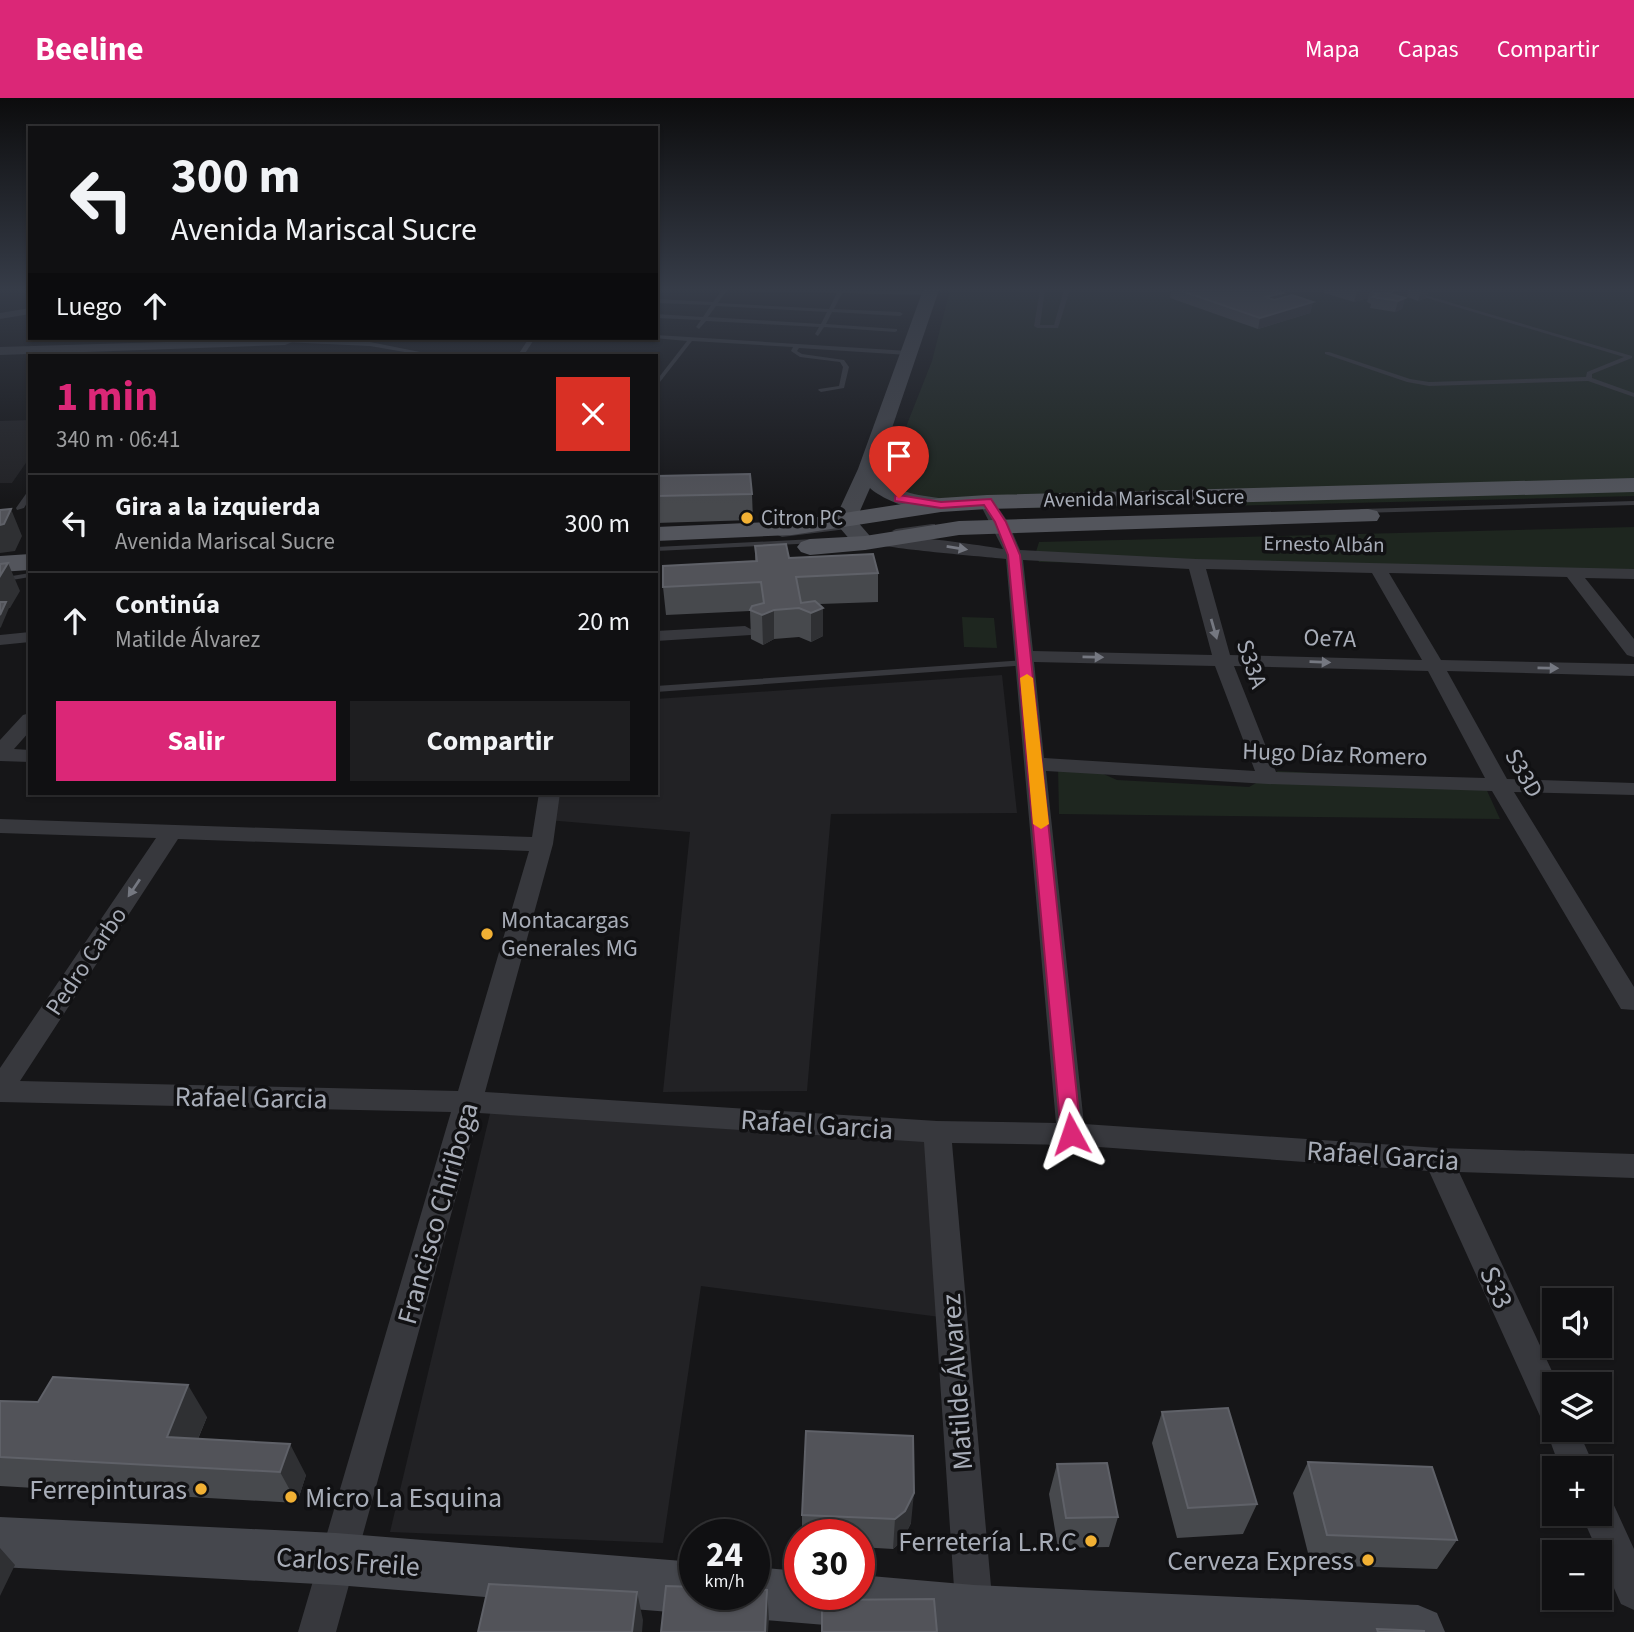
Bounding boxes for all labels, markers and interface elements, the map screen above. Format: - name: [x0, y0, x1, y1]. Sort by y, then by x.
- text: Beeline: [35, 26, 144, 73]
- text: Mapa: [1305, 32, 1360, 67]
- text: Capas: [1398, 32, 1459, 67]
- text: Compartir: [1497, 32, 1599, 67]
- text: 300 m: [171, 142, 300, 212]
- icon: left: [56, 154, 147, 245]
- text: Avenida Mariscal Sucre: [171, 207, 477, 253]
- icon: ahead: [136, 287, 174, 325]
- text: Luego: [56, 288, 122, 325]
- text: 1 min: [56, 367, 158, 427]
- button: close: [556, 377, 630, 451]
- text: 340 m · 06:41: [56, 423, 180, 456]
- pin: [869, 426, 929, 498]
- icon: arrive: [880, 437, 918, 475]
- street label: Avenida Mariscal Sucre: [1043, 481, 1245, 515]
- text: Gira a la izquierda: [115, 488, 320, 525]
- place label: Citron PC: [761, 503, 843, 533]
- icon: left: [56, 504, 94, 542]
- text: 300 m: [564, 505, 630, 542]
- marker: Citron PC: [739, 510, 755, 526]
- text: Avenida Mariscal Sucre: [115, 525, 335, 558]
- street label: Ernesto Albán: [1263, 528, 1385, 560]
- one-way arrow: [946, 543, 968, 554]
- text: Continúa: [115, 586, 220, 623]
- icon: ahead: [56, 602, 94, 640]
- text: 20 m: [577, 603, 630, 640]
- one-way arrow: [1209, 619, 1220, 641]
- street label: Oe7A: [1303, 620, 1357, 657]
- text: Matilde Álvarez: [115, 623, 260, 656]
- street label: S33A: [1227, 635, 1276, 693]
- one-way arrow: [1082, 651, 1104, 663]
- one-way arrow: [1310, 656, 1332, 667]
- one-way arrow: [1537, 662, 1559, 674]
- button: Salir: [56, 701, 336, 781]
- button: Compartir: [350, 701, 630, 781]
- street label: Hugo Díaz Romero: [1242, 734, 1428, 775]
- street label: S33D: [1496, 742, 1552, 804]
- one-way arrow: [127, 879, 141, 897]
- street label: Pedro Carbo: [37, 900, 136, 1023]
- place label: Montacargas Generales MG: [501, 903, 638, 966]
- marker: Montacargas Generales MG: [479, 926, 495, 942]
- street label: Rafael Garcia: [174, 1077, 328, 1119]
- position arrow: [1034, 1097, 1108, 1171]
- street label: Francisco Chiriboga: [387, 1098, 489, 1329]
- street label: Rafael Garcia: [739, 1100, 895, 1150]
- street label: Rafael Garcia: [1305, 1131, 1461, 1181]
- street label: S33: [1469, 1260, 1523, 1315]
- map controls: [1542, 1288, 1612, 1610]
- button: sound: [1542, 1288, 1612, 1358]
- street label: Matilde Álvarez: [931, 1292, 983, 1472]
- button: layers: [1542, 1372, 1612, 1442]
- button: +: [1542, 1456, 1612, 1526]
- place label: Ferrepinturas: [29, 1470, 187, 1510]
- place label: Micro La Esquina: [305, 1478, 502, 1518]
- marker: Ferrepinturas: [193, 1481, 209, 1497]
- marker: Micro La Esquina: [283, 1489, 299, 1505]
- speed limit sign: 30: [784, 1519, 875, 1610]
- place label: Ferretería L.R.C: [898, 1522, 1077, 1562]
- text: 24: [706, 1530, 743, 1580]
- marker: Ferretería L.R.C: [1083, 1533, 1099, 1549]
- street label: Carlos Freile: [275, 1537, 421, 1587]
- button: −: [1542, 1540, 1612, 1610]
- place label: Cerveza Express: [1167, 1541, 1354, 1581]
- marker: Cerveza Express: [1360, 1552, 1376, 1568]
- text: km/h: [705, 1569, 744, 1594]

